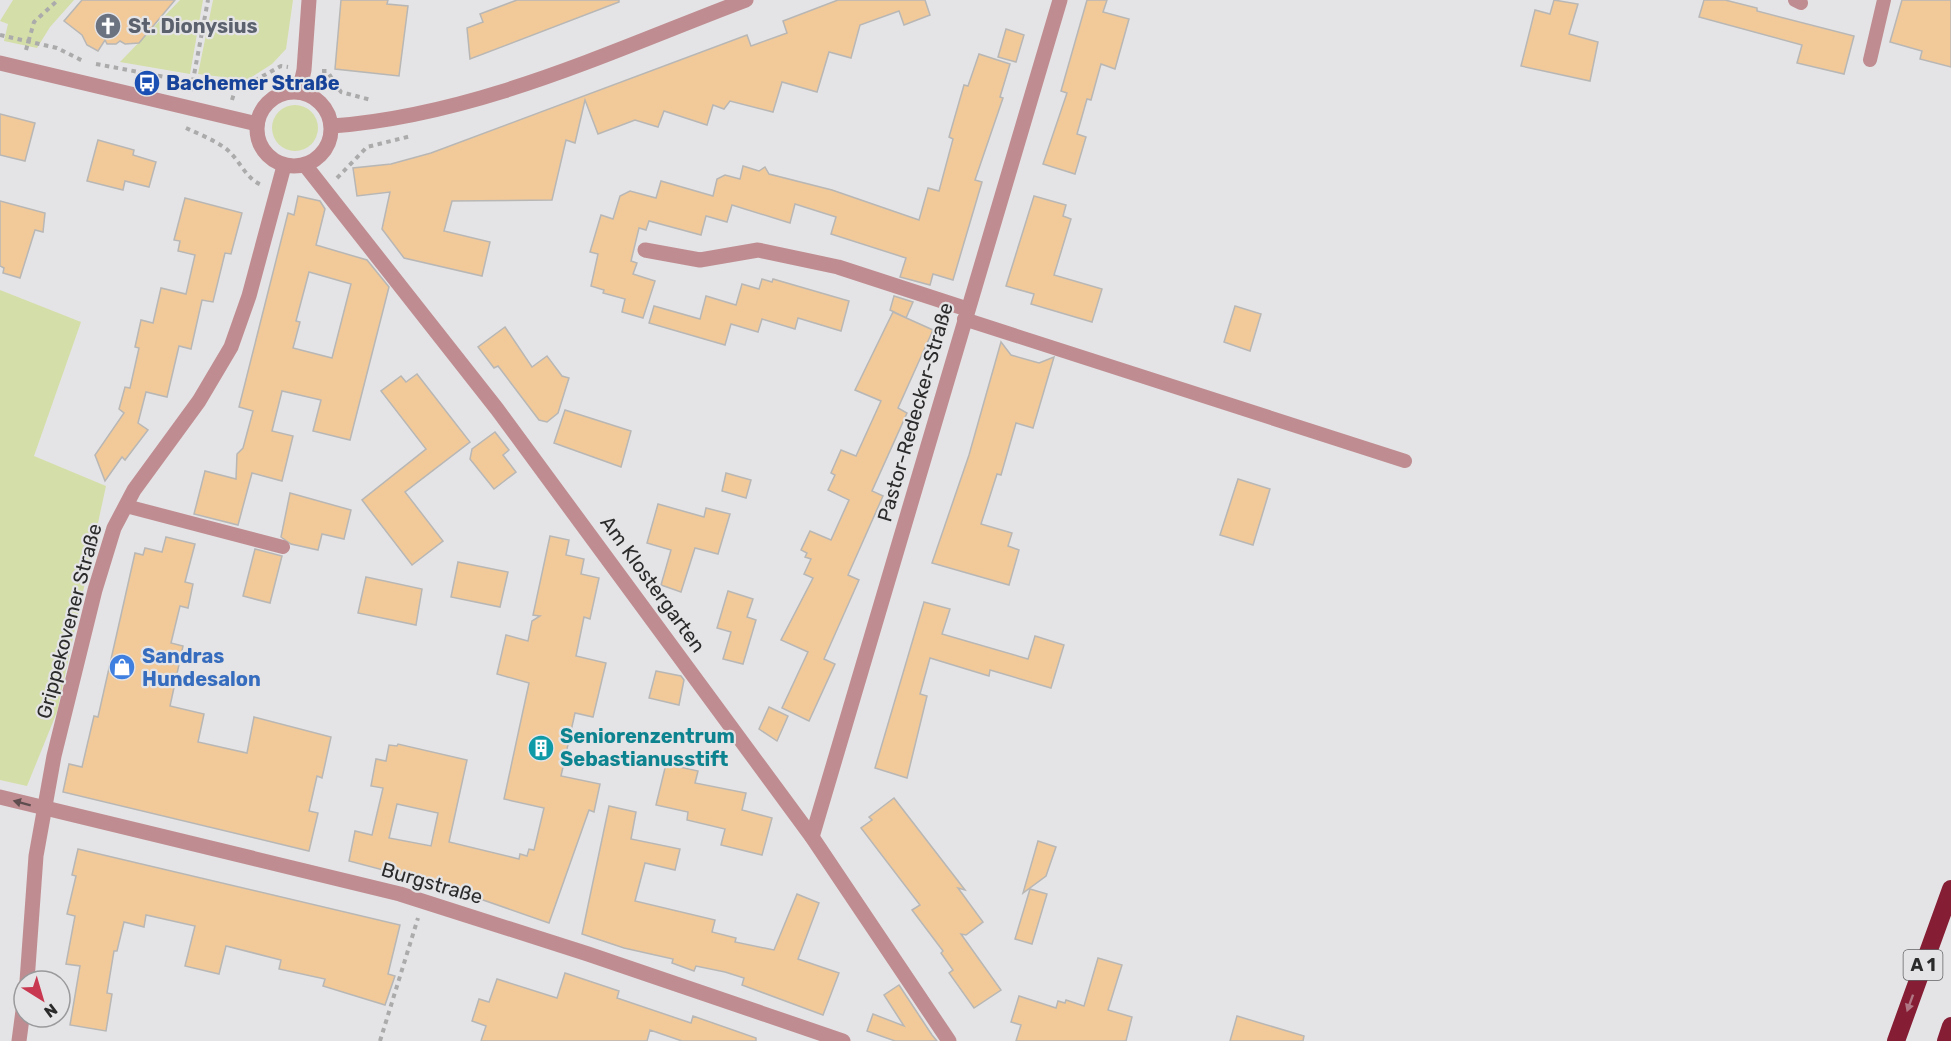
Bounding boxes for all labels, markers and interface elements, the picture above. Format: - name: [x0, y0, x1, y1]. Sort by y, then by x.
- church icon: St. Dionysius: [93, 11, 123, 41]
- place label: St. Dionysius: [128, 14, 258, 38]
- bus stop icon: Bachemer Straße: [132, 68, 162, 98]
- place label: Bachemer Straße: [166, 71, 340, 95]
- street label: Pastor-Redecker-Straße: [872, 300, 958, 524]
- street label: Am Klostergarten: [595, 511, 711, 657]
- street label: Grippekovener Straße: [31, 521, 107, 721]
- place label: Sandras Hundesalon: [142, 644, 261, 691]
- shop icon: Sandras Hundesalon: [107, 652, 137, 682]
- place label: Seniorenzentrum Sebastianusstift: [560, 724, 735, 771]
- building icon: Seniorenzentrum Sebastianusstift: [526, 733, 556, 763]
- one-way arrow: [13, 797, 31, 807]
- street label: Burgstraße: [379, 857, 485, 909]
- road number: A 1: [1904, 950, 1942, 980]
- north arrow: [12, 969, 72, 1029]
- one-way arrow: [1904, 995, 1914, 1013]
- text: N: [40, 1000, 61, 1022]

